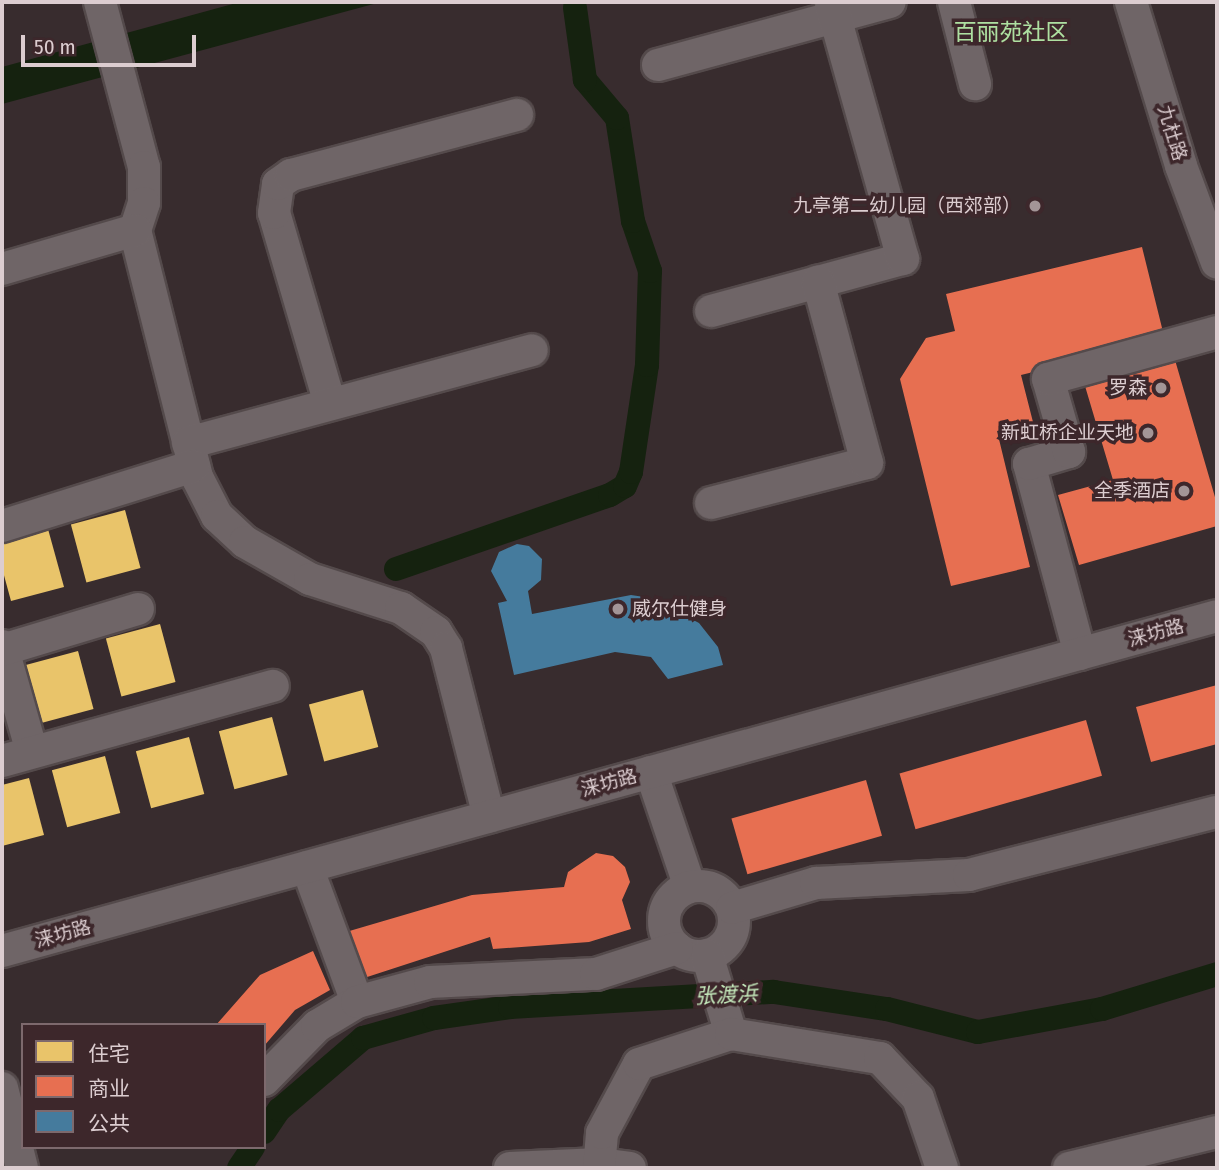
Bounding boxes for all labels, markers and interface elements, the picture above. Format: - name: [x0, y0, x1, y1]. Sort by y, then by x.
- district label: 百丽苑社区: [954, 18, 1068, 46]
- scale bar: [24, 21, 200, 65]
- text: 50 m: [34, 34, 76, 60]
- street label: 九杜路: [1153, 102, 1191, 164]
- place label: 九亭第二幼儿园（西郊部）: [793, 195, 1021, 217]
- marker: 九亭第二幼儿园（西郊部）: [1027, 198, 1043, 214]
- place label: 罗森: [1109, 377, 1147, 399]
- marker: 罗森: [1153, 380, 1169, 396]
- place label: 新虹桥企业天地: [1001, 422, 1134, 444]
- marker: 新虹桥企业天地: [1140, 425, 1156, 441]
- place label: 全季酒店: [1094, 480, 1170, 502]
- marker: 全季酒店: [1176, 483, 1192, 499]
- place label: 威尔仕健身: [632, 598, 727, 620]
- marker: 威尔仕健身: [610, 601, 626, 617]
- street label: 涞坊路: [1126, 615, 1186, 651]
- street label: 涞坊路: [579, 765, 639, 801]
- street label: 涞坊路: [33, 916, 93, 952]
- water label: 张渡浜: [694, 981, 758, 1009]
- legend: [21, 1023, 266, 1149]
- text: 住宅: [88, 1041, 130, 1067]
- text: 商业: [88, 1076, 130, 1102]
- text: 公共: [88, 1111, 130, 1137]

